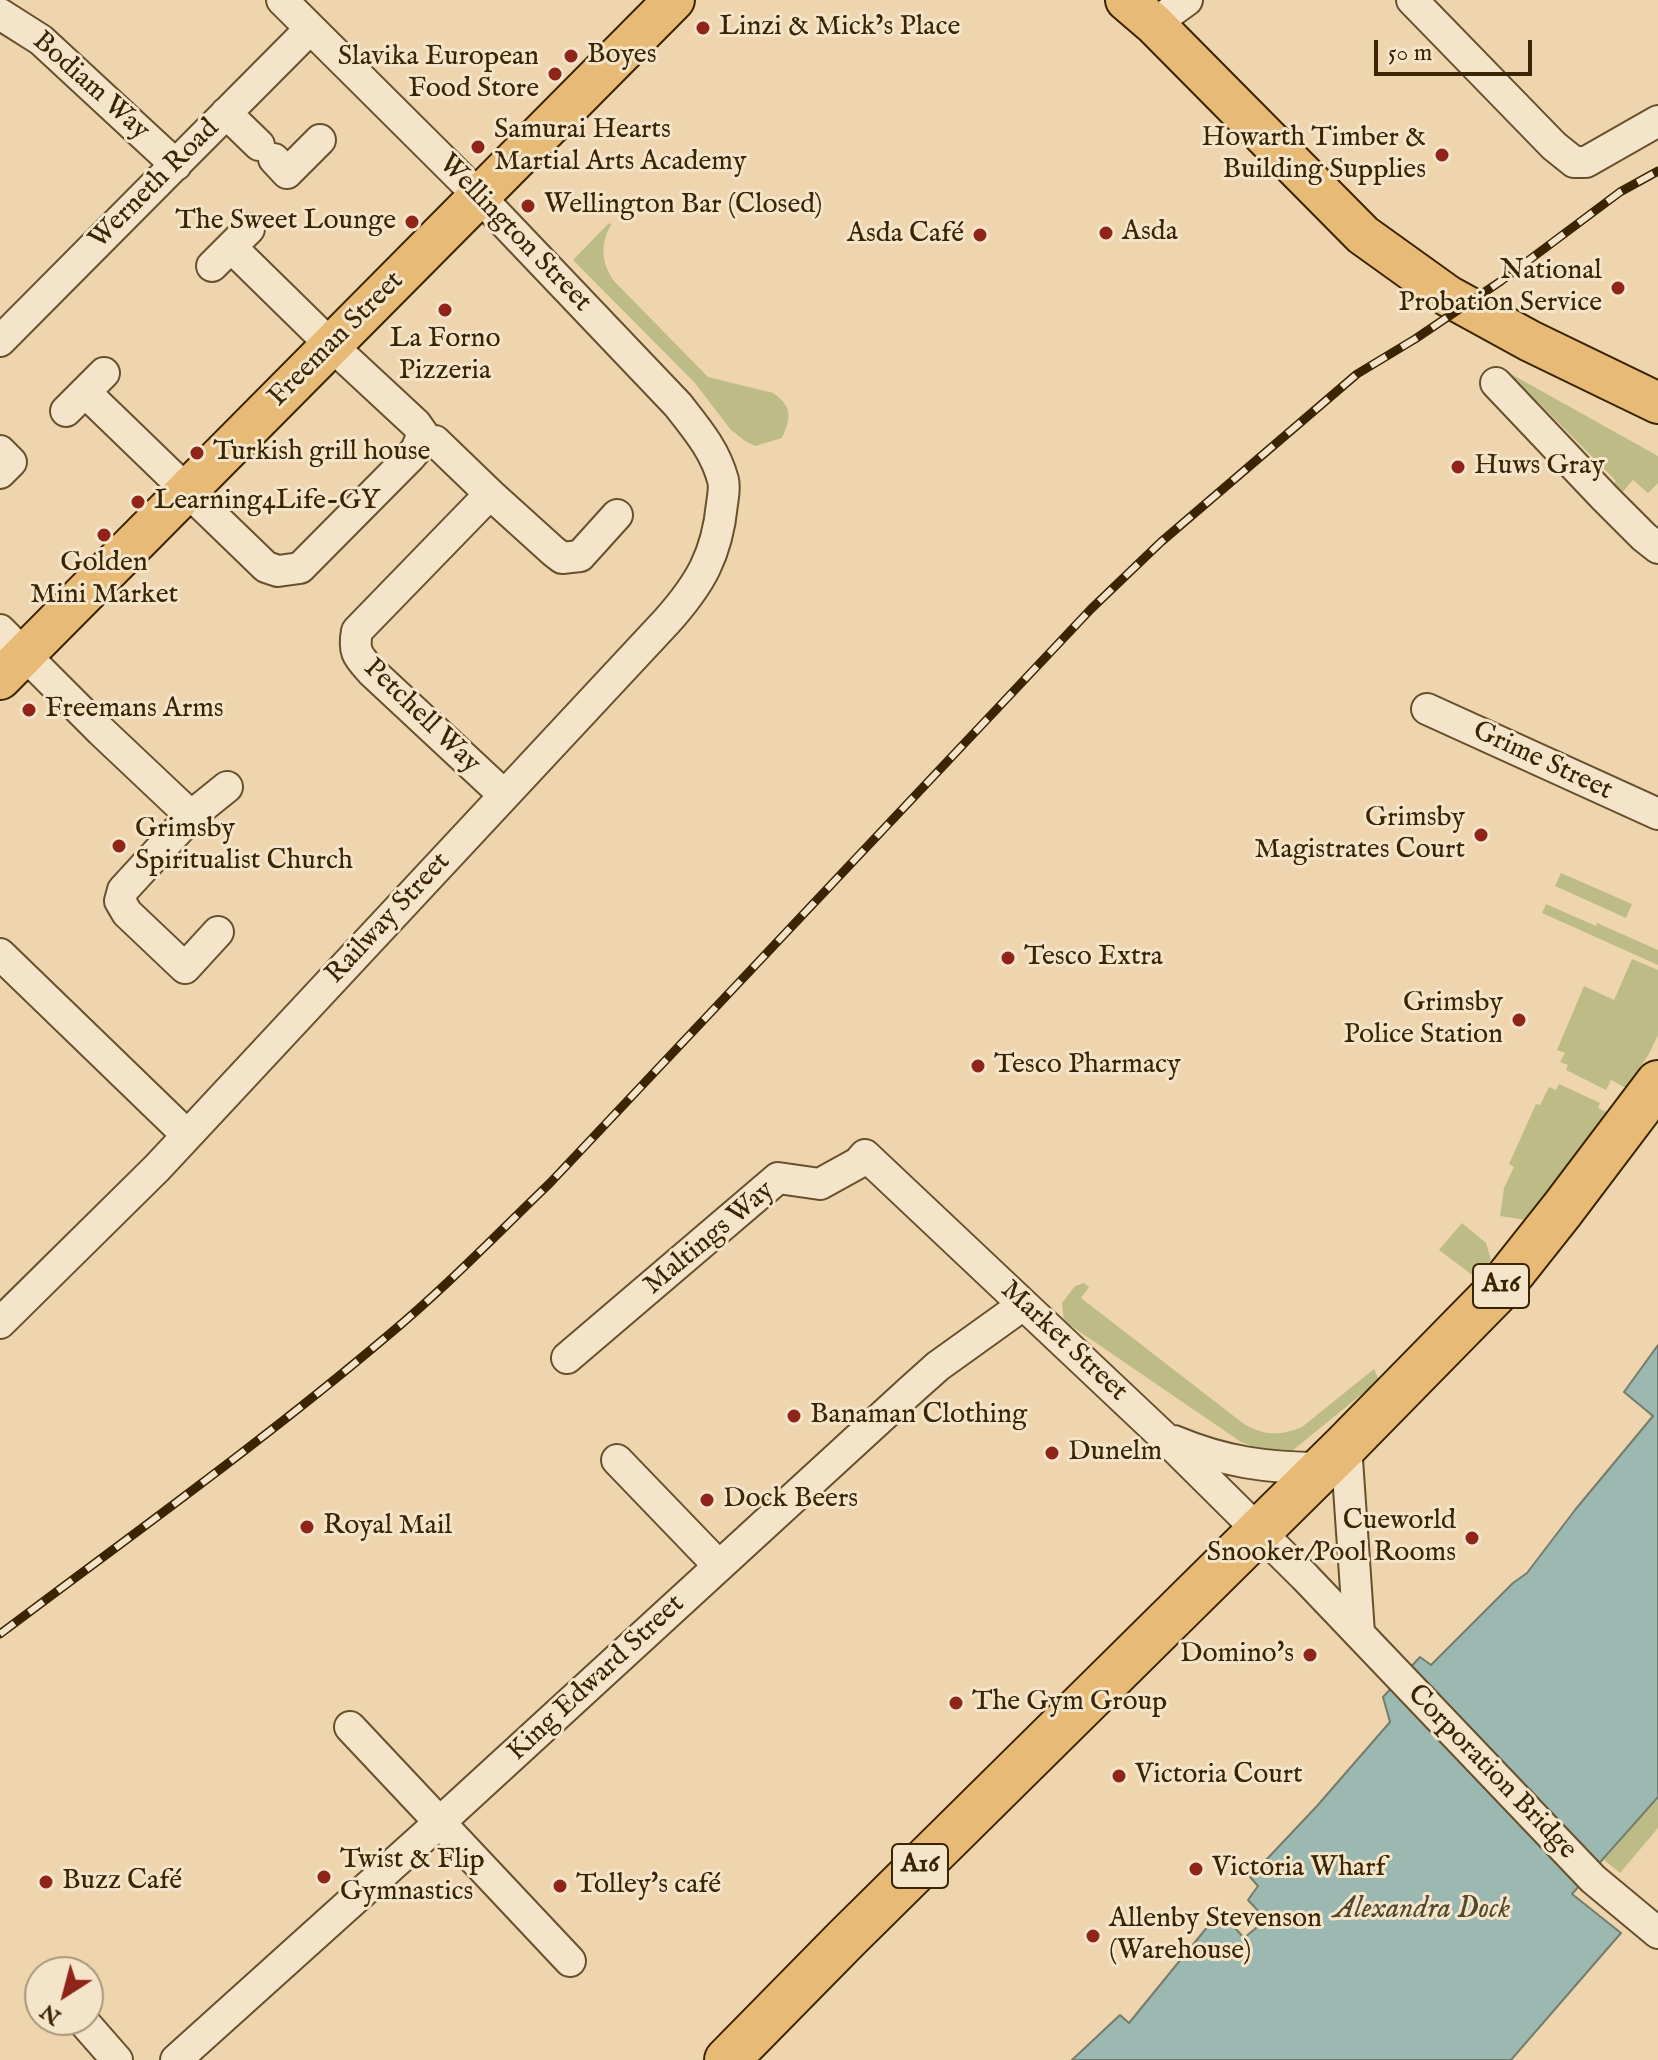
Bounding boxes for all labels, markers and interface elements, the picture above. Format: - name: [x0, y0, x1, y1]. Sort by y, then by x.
- place label: Linzi & Mick’s Place: [719, 11, 960, 45]
- marker: Linzi & Mick’s Place: [694, 19, 712, 37]
- scale bar: [1378, 24, 1536, 74]
- street label: Bodiam Way: [24, 26, 156, 148]
- text: 50 m: [1388, 38, 1432, 69]
- place label: Boyes: [587, 39, 657, 73]
- place label: Slavika European Food Store: [338, 41, 539, 107]
- marker: Boyes: [562, 47, 580, 65]
- marker: Slavika European Food Store: [546, 65, 564, 83]
- street label: Werneth Road: [83, 113, 227, 257]
- place label: Samurai Hearts Martial Arts Academy: [494, 114, 746, 180]
- place label: Howarth Timber & Building Supplies: [1202, 122, 1426, 188]
- marker: Samurai Hearts Martial Arts Academy: [469, 138, 487, 156]
- marker: Howarth Timber & Building Supplies: [1433, 146, 1451, 164]
- street label: Wellington Street: [430, 148, 598, 320]
- place label: Wellington Bar (Closed): [544, 189, 822, 223]
- marker: Wellington Bar (Closed): [519, 197, 537, 215]
- place label: The Sweet Lounge: [175, 205, 396, 239]
- marker: The Sweet Lounge: [403, 213, 421, 231]
- place label: Asda: [1122, 216, 1178, 250]
- place label: Asda Café: [847, 218, 964, 252]
- marker: Asda: [1097, 224, 1115, 242]
- marker: Asda Café: [971, 226, 989, 244]
- place label: National Probation Service: [1398, 255, 1602, 321]
- street label: Freeman Street: [262, 265, 412, 415]
- marker: National Probation Service: [1609, 279, 1627, 297]
- marker: La Forno Pizzeria: [436, 301, 454, 319]
- place label: La Forno Pizzeria: [390, 323, 500, 389]
- place label: Turkish grill house: [213, 436, 430, 470]
- marker: Turkish grill house: [188, 444, 206, 462]
- place label: Huws Gray: [1474, 450, 1605, 484]
- marker: Huws Gray: [1449, 458, 1467, 476]
- place label: Learning4Life-GY: [154, 485, 380, 519]
- marker: Learning4Life-GY: [129, 493, 147, 511]
- marker: Golden Mini Market: [95, 526, 113, 544]
- place label: Golden Mini Market: [30, 547, 178, 613]
- street label: Petchell Way: [355, 653, 487, 781]
- place label: Freemans Arms: [45, 693, 224, 727]
- marker: Freemans Arms: [20, 701, 38, 719]
- street label: Grime Street: [1467, 715, 1617, 809]
- place label: Grimsby Magistrates Court: [1254, 802, 1465, 868]
- place label: Grimsby Spiritualist Church: [135, 813, 353, 879]
- marker: Grimsby Magistrates Court: [1472, 826, 1490, 844]
- marker: Grimsby Spiritualist Church: [110, 837, 128, 855]
- street label: Railway Street: [320, 846, 458, 992]
- place label: Tesco Extra: [1024, 941, 1163, 975]
- marker: Tesco Extra: [999, 949, 1017, 967]
- place label: Grimsby Police Station: [1343, 987, 1503, 1053]
- marker: Grimsby Police Station: [1510, 1011, 1528, 1029]
- place label: Tesco Pharmacy: [994, 1049, 1181, 1083]
- marker: Tesco Pharmacy: [969, 1057, 987, 1075]
- street label: Maltings Way: [638, 1175, 782, 1303]
- road number: A16: [1473, 1264, 1529, 1308]
- street label: Market Street: [992, 1275, 1134, 1409]
- place label: Banaman Clothing: [810, 1399, 1027, 1433]
- marker: Banaman Clothing: [785, 1407, 803, 1425]
- place label: Dunelm: [1068, 1436, 1162, 1470]
- marker: Dunelm: [1043, 1444, 1061, 1462]
- place label: Dock Beers: [723, 1483, 858, 1517]
- marker: Dock Beers: [698, 1491, 716, 1509]
- place label: Cueworld Snooker/Pool Rooms: [1207, 1505, 1456, 1571]
- place label: Royal Mail: [323, 1510, 452, 1544]
- marker: Royal Mail: [298, 1518, 316, 1536]
- marker: Cueworld Snooker/Pool Rooms: [1463, 1529, 1481, 1547]
- street label: King Edward Street: [502, 1588, 692, 1770]
- place label: Domino's: [1180, 1638, 1294, 1672]
- marker: Domino's: [1301, 1646, 1319, 1664]
- street label: Corporation Bridge: [1399, 1679, 1583, 1867]
- place label: The Gym Group: [972, 1686, 1167, 1720]
- marker: The Gym Group: [947, 1694, 965, 1712]
- place label: Victoria Court: [1135, 1759, 1303, 1793]
- marker: Victoria Court: [1110, 1767, 1128, 1785]
- place label: Twist & Flip Gymnastics: [340, 1844, 485, 1910]
- road number: A16: [892, 1844, 948, 1888]
- place label: Victoria Wharf: [1212, 1852, 1386, 1886]
- marker: Victoria Wharf: [1187, 1860, 1205, 1878]
- place label: Buzz Café: [62, 1865, 182, 1899]
- marker: Twist & Flip Gymnastics: [315, 1868, 333, 1886]
- place label: Tolley's café: [576, 1869, 721, 1903]
- marker: Buzz Café: [37, 1873, 55, 1891]
- marker: Tolley's café: [551, 1877, 569, 1895]
- water label: Alexandra Dock: [1334, 1893, 1510, 1929]
- place label: Allenby Stevenson (Warehouse): [1109, 1903, 1322, 1969]
- marker: Allenby Stevenson (Warehouse): [1084, 1927, 1102, 1945]
- north arrow: [24, 1956, 104, 2036]
- text: N: [35, 1997, 67, 2031]

